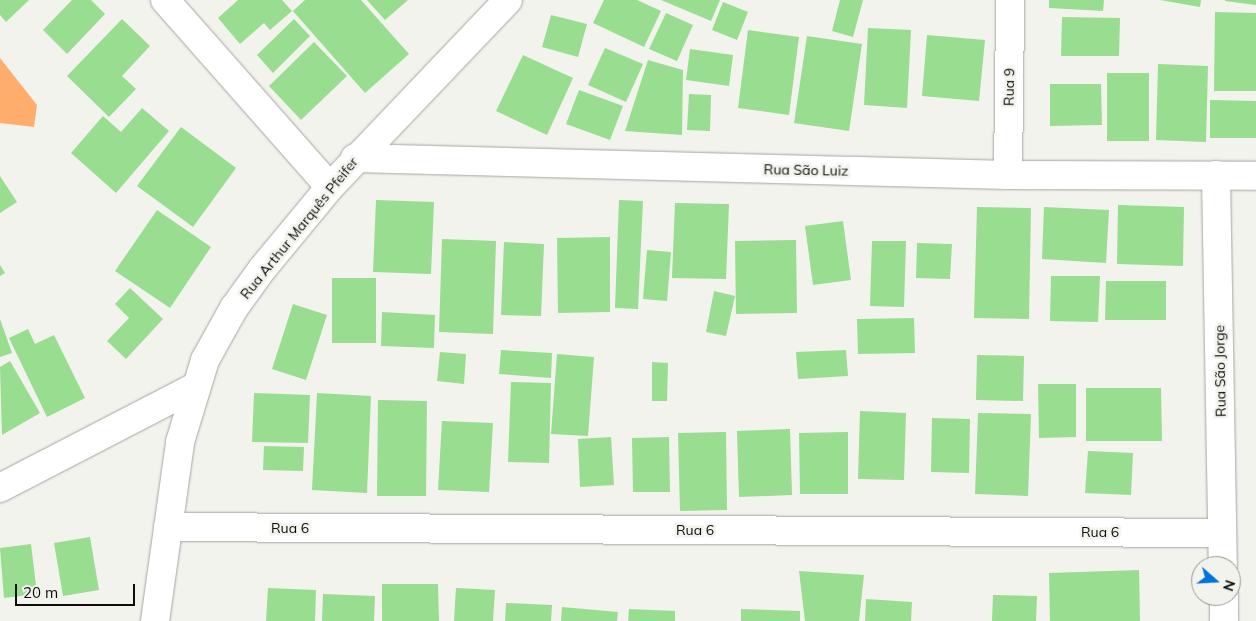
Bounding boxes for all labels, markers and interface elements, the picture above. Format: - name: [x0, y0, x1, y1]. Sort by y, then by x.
- street label: Rua 9: [1000, 68, 1018, 106]
- street label: Rua Arthur Marquês Pfeifer: [237, 154, 361, 302]
- street label: Rua São Luiz: [763, 161, 849, 179]
- street label: Rua São Jorge: [1211, 325, 1229, 417]
- street label: Rua 6: [271, 520, 309, 536]
- street label: Rua 6: [676, 522, 714, 538]
- street label: Rua 6: [1081, 524, 1119, 540]
- north arrow: [1191, 556, 1241, 606]
- scale bar: [18, 574, 138, 606]
- text: N: [1219, 578, 1239, 593]
- text: 20 m: [23, 583, 58, 602]

